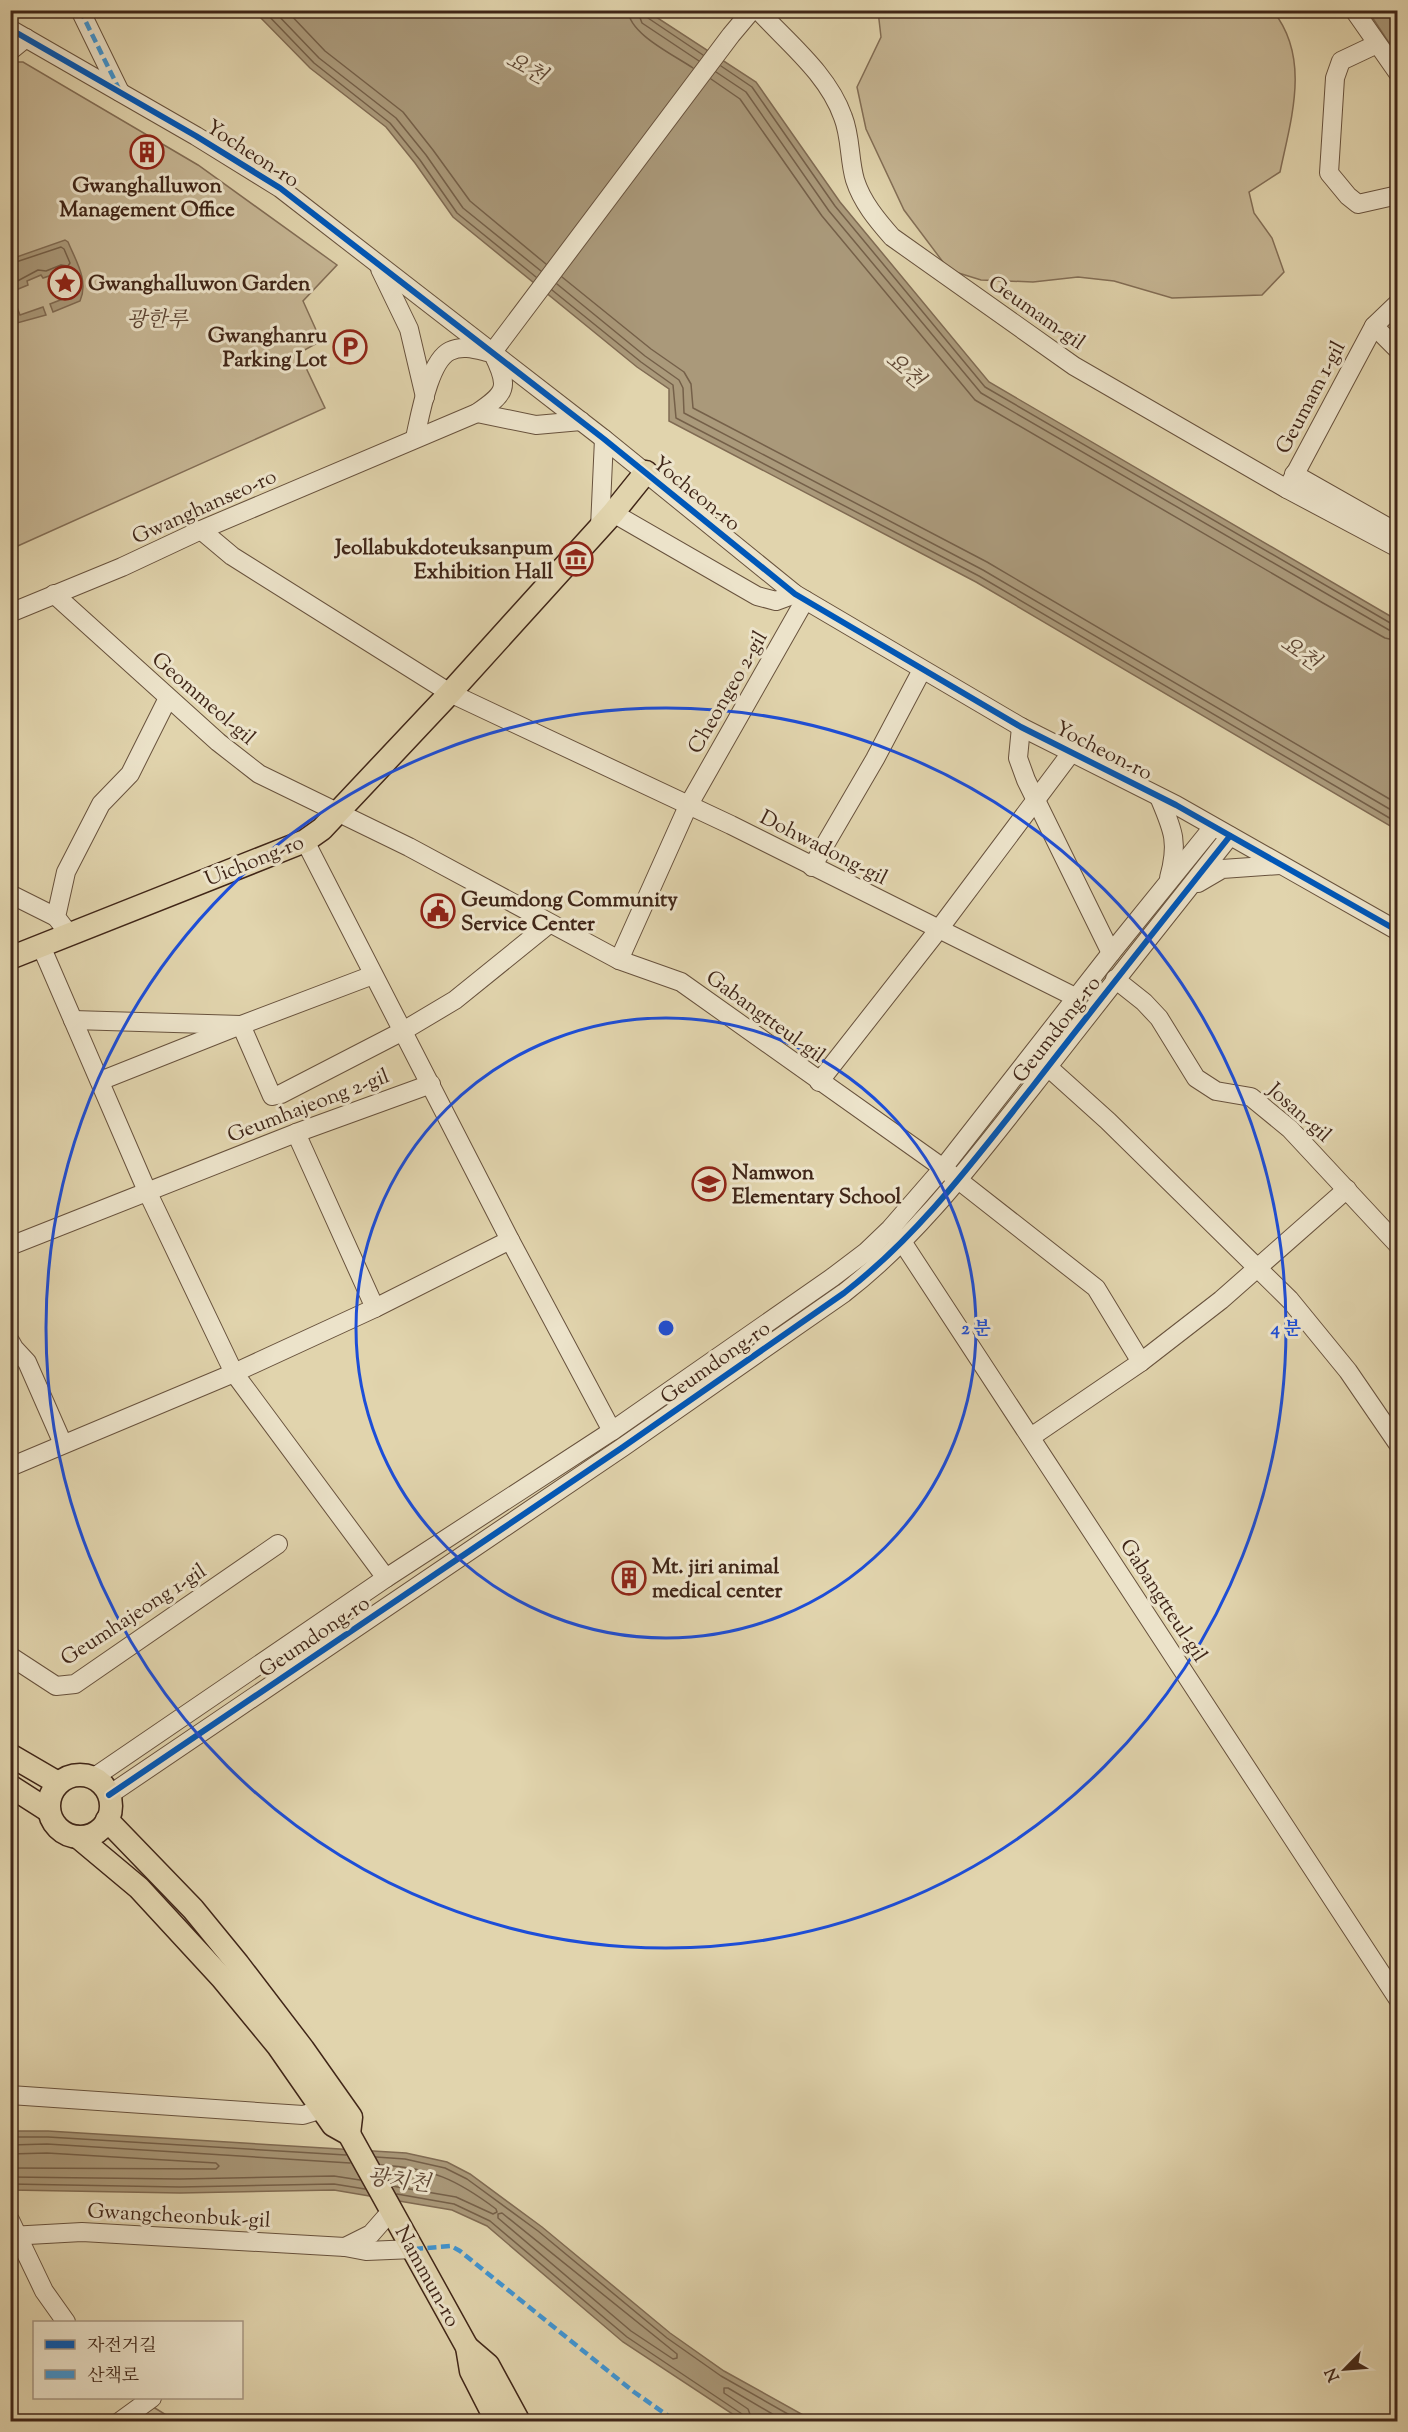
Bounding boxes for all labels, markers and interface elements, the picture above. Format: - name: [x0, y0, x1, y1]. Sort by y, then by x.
- water label: 요천: [499, 45, 553, 95]
- street label: Yocheon-ro: [199, 113, 304, 196]
- building icon: Gwanghalluwon Management Office: [129, 134, 165, 170]
- place label: Gwanghalluwon Management Office: [59, 172, 235, 226]
- place icon: Gwanghalluwon Garden: [47, 265, 83, 301]
- street label: Geumam-gil: [981, 269, 1091, 358]
- place label: Gwanghalluwon Garden: [88, 270, 311, 300]
- park label: 광한루: [127, 306, 189, 336]
- place label: Gwanghanru Parking Lot: [208, 322, 328, 376]
- parking icon: Gwanghanru Parking Lot: [332, 329, 368, 365]
- street label: Geumam 1-gil: [1269, 336, 1354, 460]
- water label: 요천: [878, 345, 932, 398]
- street label: Yocheon-ro: [645, 450, 746, 540]
- street label: Gwanghanseo-ro: [128, 463, 282, 553]
- place label: Jeollabukdoteuksanpum Exhibition Hall: [333, 534, 554, 588]
- museum icon: Jeollabukdoteuksanpum Exhibition Hall: [558, 541, 594, 577]
- street label: Cheongeo 2-gil: [681, 626, 776, 760]
- water label: 요천: [1273, 629, 1327, 681]
- street label: Geommeol-gil: [144, 646, 261, 753]
- street label: Yocheon-ro: [1049, 714, 1157, 789]
- street label: Dohwadong-gil: [754, 804, 892, 894]
- street label: Uichong-ro: [201, 828, 309, 895]
- place label: Geumdong Community Service Center: [461, 886, 678, 940]
- public building icon: Geumdong Community Service Center: [420, 893, 456, 929]
- street label: Gabangtteul-gil: [699, 964, 831, 1071]
- street label: Geumdong-ro: [1006, 970, 1109, 1090]
- street label: Geumhajeong 2-gil: [223, 1062, 394, 1152]
- street label: Josan-gil: [1259, 1076, 1337, 1150]
- place label: Namwon Elementary School: [732, 1159, 902, 1213]
- school or university icon: Namwon Elementary School: [691, 1166, 727, 1202]
- street label: Geumdong-ro: [655, 1315, 777, 1413]
- text: 2 분: [961, 1317, 991, 1343]
- text: 4 분: [1270, 1317, 1302, 1343]
- centre of rings: [656, 1318, 676, 1338]
- street label: Gabangtteul-gil: [1111, 1534, 1213, 1669]
- place label: Mt. jiri animal medical center: [652, 1553, 783, 1607]
- street label: Geumhajeong 1-gil: [55, 1557, 213, 1674]
- building icon: Mt. jiri animal medical center: [611, 1560, 647, 1596]
- street label: Geumdong-ro: [254, 1589, 377, 1686]
- water label: 광치천: [365, 2162, 434, 2202]
- street label: Gwangcheonbuk-gil: [86, 2197, 272, 2237]
- street label: Nammun-ro: [386, 2221, 466, 2333]
- legend: [33, 2321, 243, 2399]
- text: 자전거길: [87, 2334, 157, 2360]
- north arrow: [1315, 2339, 1375, 2399]
- text: N: [1320, 2363, 1347, 2385]
- text: 산책로: [87, 2364, 139, 2390]

